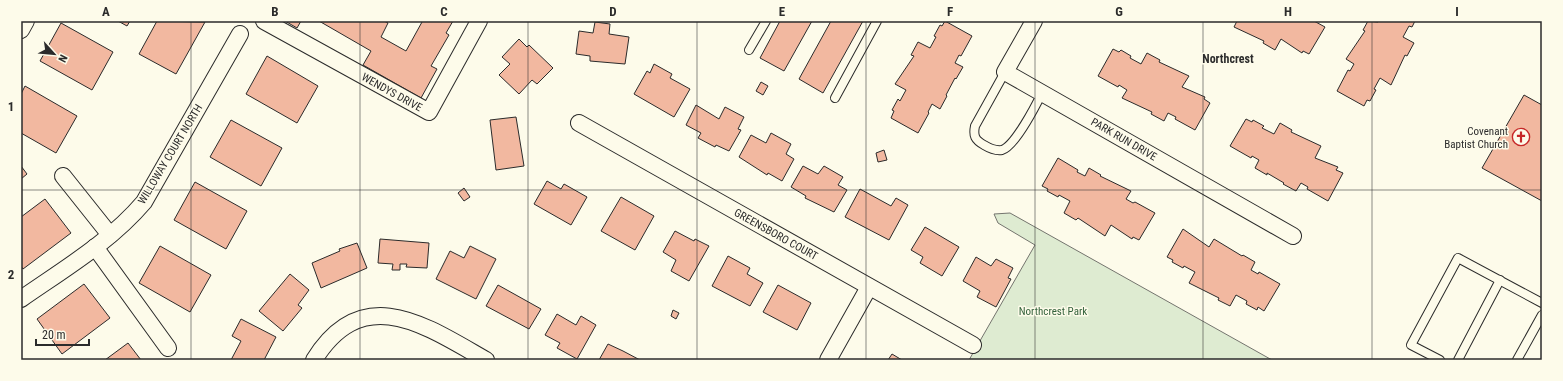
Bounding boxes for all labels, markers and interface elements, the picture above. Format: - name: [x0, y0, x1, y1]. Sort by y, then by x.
- text: A: [102, 4, 110, 19]
- text: B: [271, 4, 279, 19]
- text: C: [440, 4, 448, 19]
- text: D: [609, 4, 617, 19]
- text: E: [779, 4, 786, 19]
- text: F: [947, 4, 953, 19]
- text: G: [1115, 4, 1123, 19]
- text: H: [1284, 4, 1292, 19]
- text: I: [1455, 4, 1459, 19]
- north arrow: [34, 34, 74, 74]
- text: N: [55, 52, 70, 64]
- district label: Northcrest: [1202, 52, 1254, 66]
- street label: WENDYS DRIVE: [359, 70, 425, 115]
- text: 1: [8, 99, 14, 114]
- street label: WILLOWAY COURT NORTH: [135, 102, 205, 206]
- street label: PARK RUN DRIVE: [1088, 115, 1159, 164]
- place label: Covenant Baptist Church: [1444, 125, 1508, 151]
- church icon: Covenant Baptist Church: [1511, 127, 1531, 147]
- street label: GREENSBORO COURT: [732, 206, 820, 263]
- text: 2: [8, 267, 15, 282]
- park label: Northcrest Park: [1019, 305, 1087, 318]
- scale bar: [36, 321, 89, 347]
- text: 20 m: [42, 328, 66, 342]

